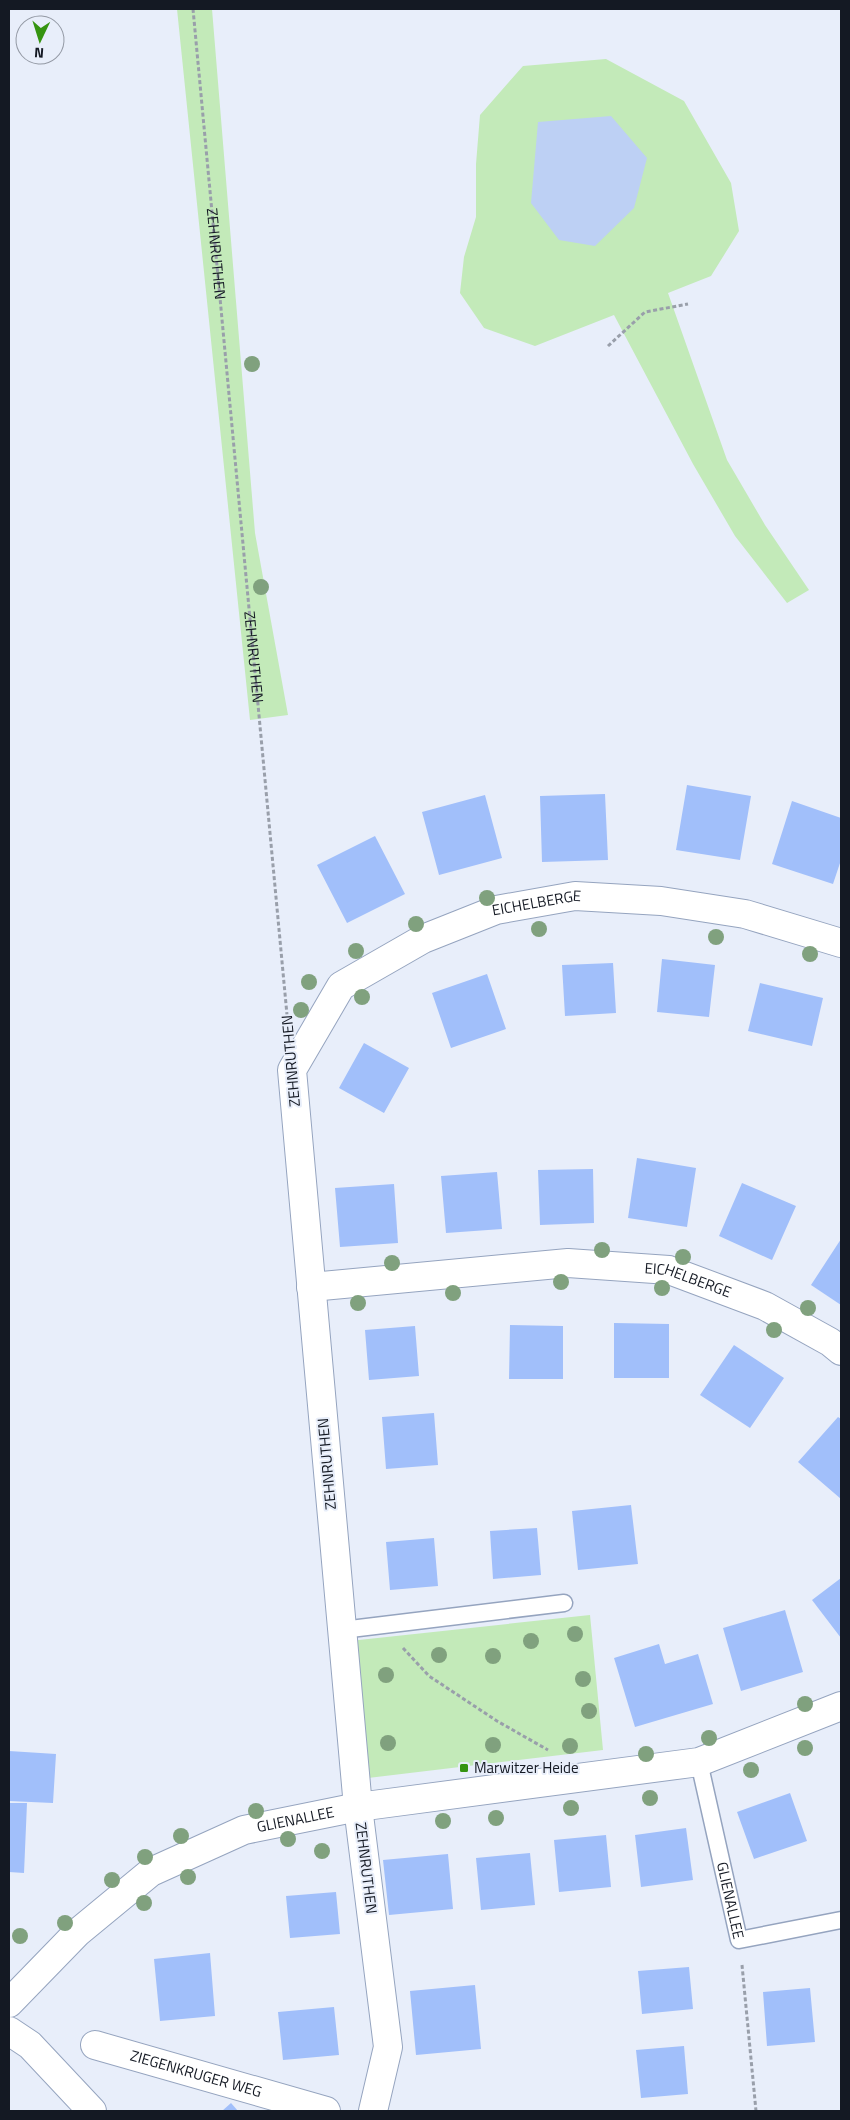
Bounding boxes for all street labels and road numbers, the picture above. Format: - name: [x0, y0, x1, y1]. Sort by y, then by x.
- street label: ZEHNRUTHEN: [201, 207, 232, 301]
- street label: ZEHNRUTHEN: [238, 610, 270, 704]
- street label: EICHELBERGE: [490, 884, 582, 922]
- street label: ZEHNRUTHEN: [275, 1014, 306, 1108]
- street label: EICHELBERGE: [644, 1256, 735, 1303]
- street label: ZEHNRUTHEN: [311, 1417, 342, 1511]
- street label: GLIENALLEE: [255, 1800, 336, 1838]
- street label: ZEHNRUTHEN: [349, 1821, 384, 1915]
- street label: GLIENALLEE: [711, 1860, 750, 1941]
- street label: ZIEGENKRUGER WEG: [128, 2044, 265, 2103]

